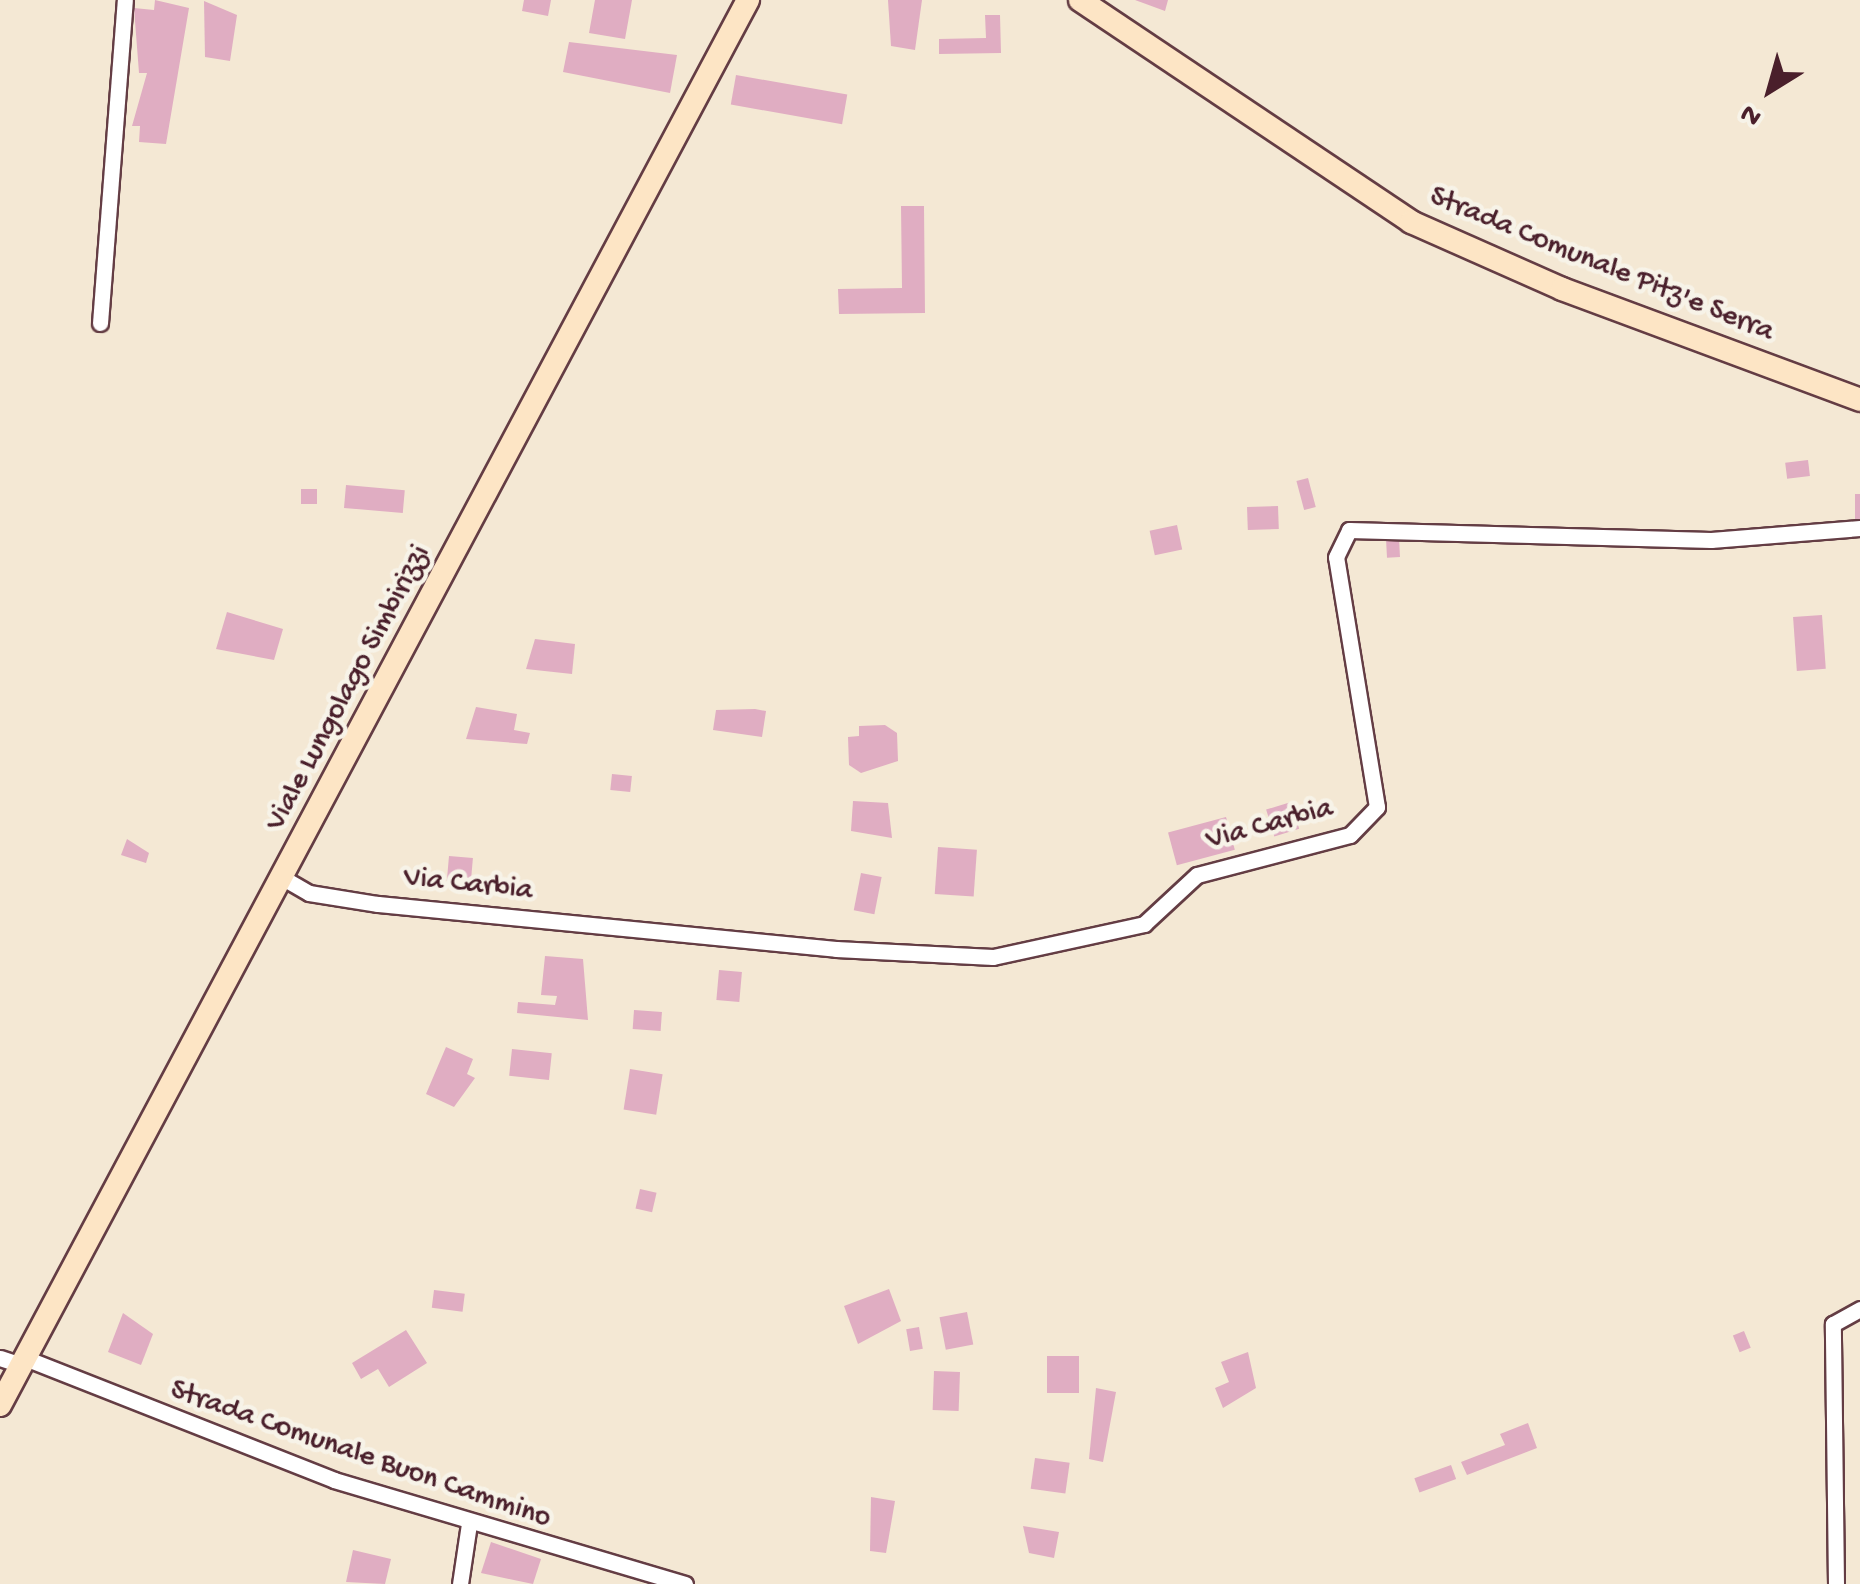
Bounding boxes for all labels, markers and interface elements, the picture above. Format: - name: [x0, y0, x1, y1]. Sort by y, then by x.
- north arrow: [1720, 40, 1820, 140]
- text: N: [1734, 96, 1769, 133]
- street label: Strada Comunale Pitz'e Serra: [1424, 180, 1778, 352]
- street label: Viale Lungolago Simbirizzi: [259, 540, 441, 838]
- street label: Via Carbia: [1203, 792, 1337, 860]
- street label: Via Carbia: [402, 861, 534, 911]
- street label: Strada Comunale Buon Cammino: [165, 1374, 555, 1538]

